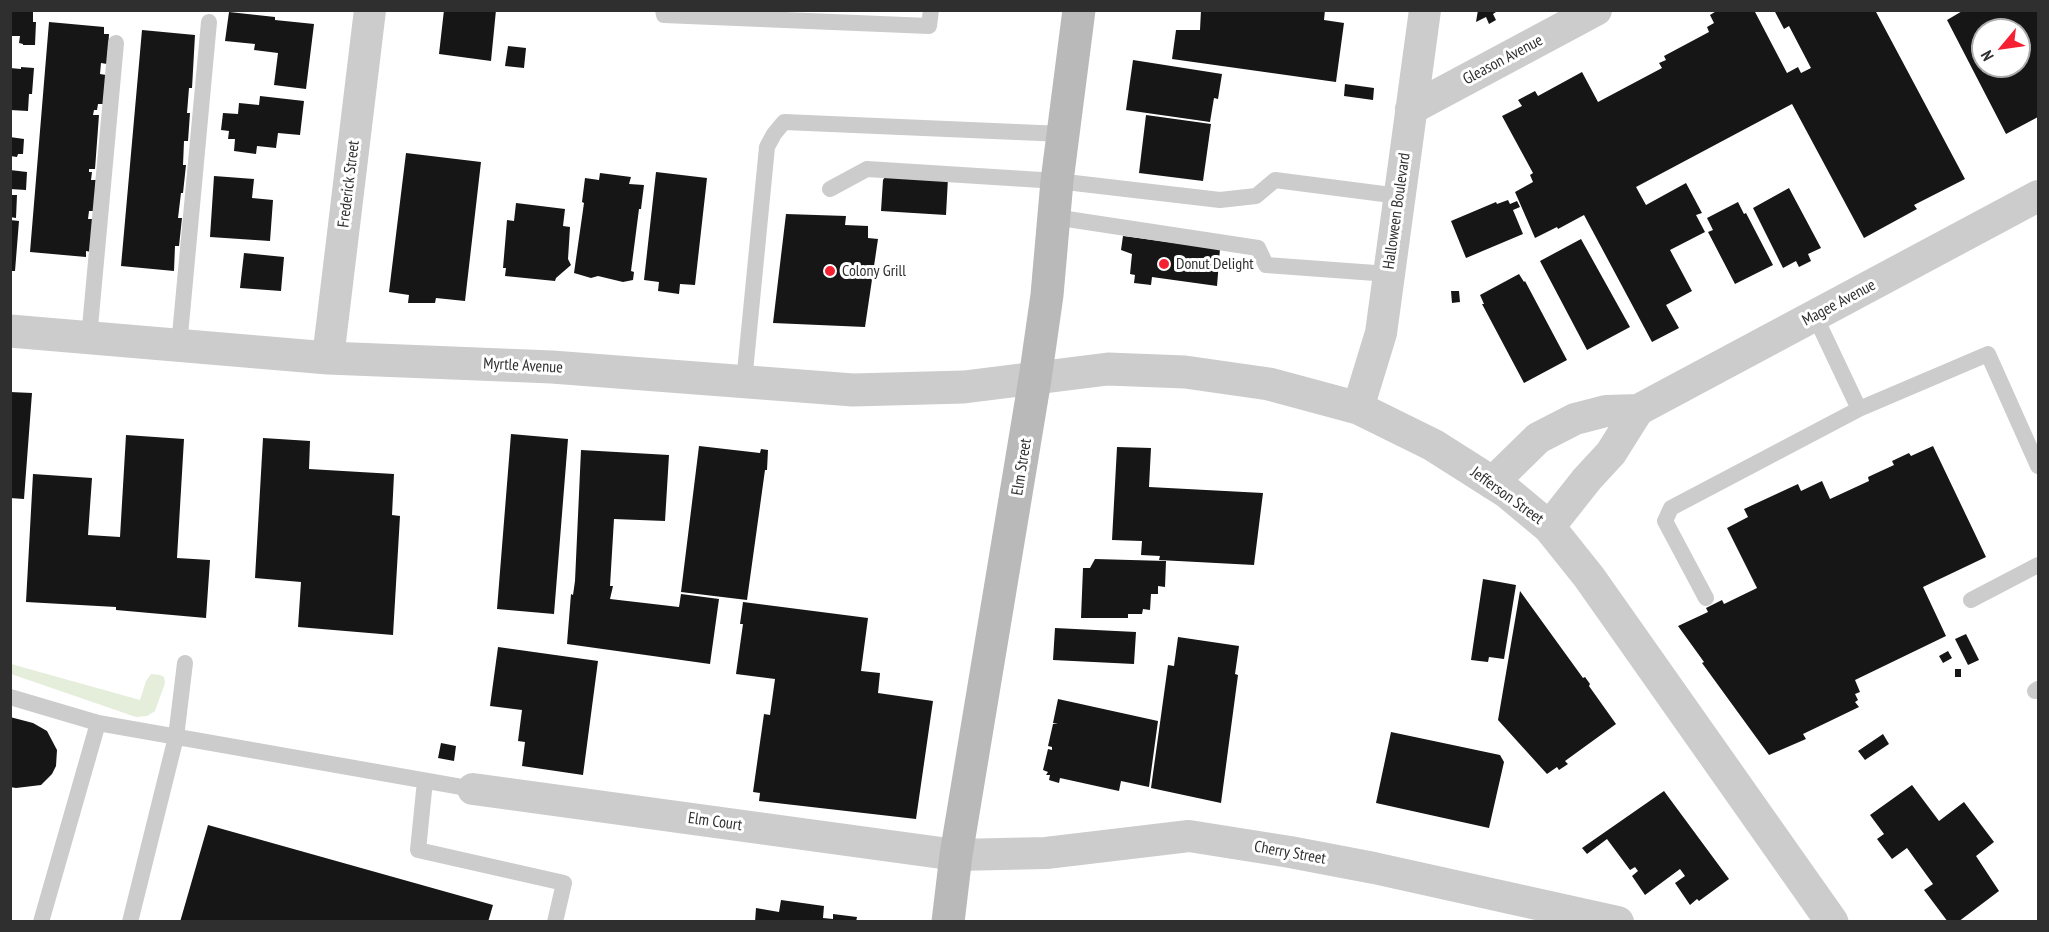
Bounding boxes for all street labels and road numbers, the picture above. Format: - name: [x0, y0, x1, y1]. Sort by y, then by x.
- street label: Gleason Avenue: [1460, 31, 1546, 89]
- street label: Frederick Street: [334, 139, 364, 229]
- street label: Halloween Boulevard: [1379, 152, 1415, 270]
- street label: Magee Avenue: [1799, 276, 1879, 330]
- street label: Myrtle Avenue: [483, 354, 563, 378]
- street label: Elm Street: [1008, 437, 1036, 497]
- street label: Jefferson Street: [1467, 463, 1547, 529]
- street label: Elm Court: [687, 809, 743, 835]
- street label: Cherry Street: [1253, 837, 1327, 869]

